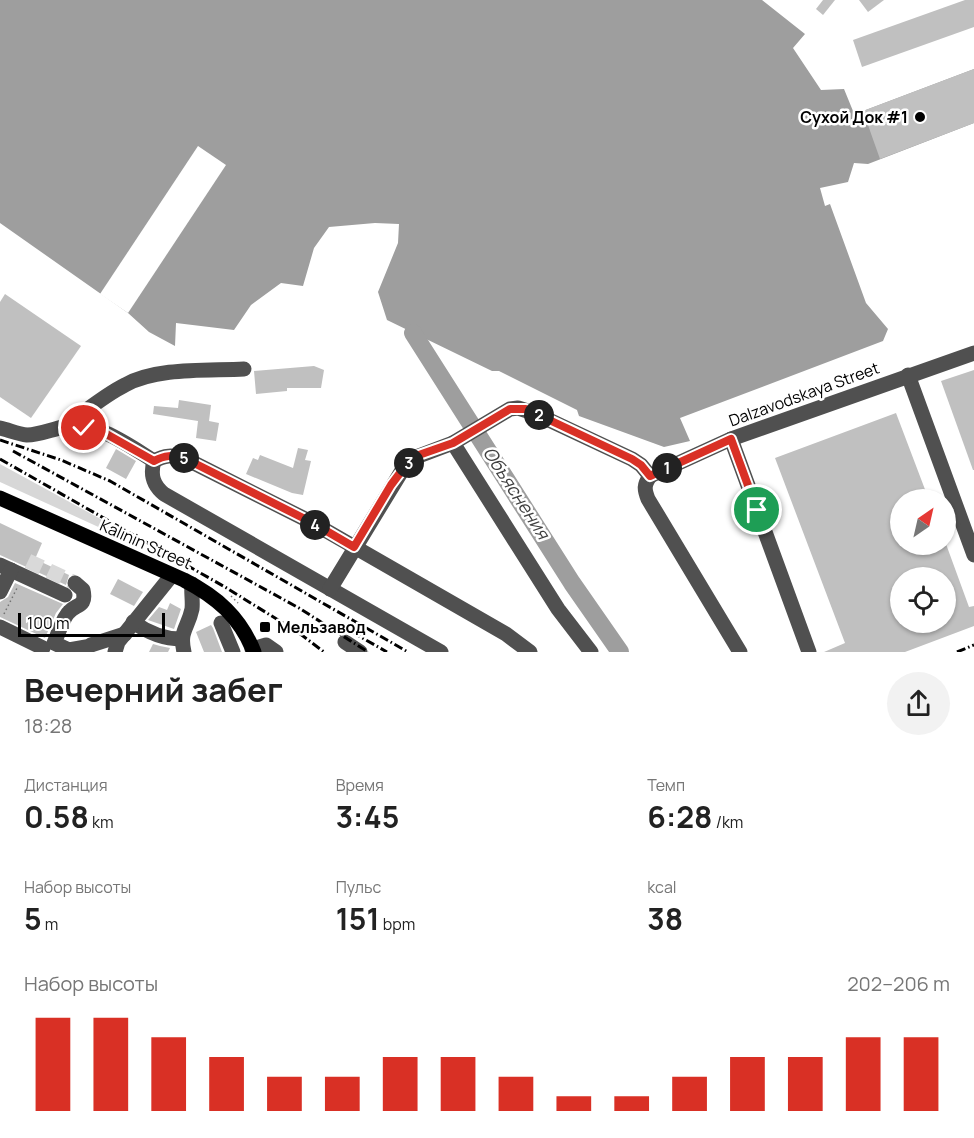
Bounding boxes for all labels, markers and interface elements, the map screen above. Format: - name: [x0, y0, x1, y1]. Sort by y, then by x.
- place label: Сухой Док #1: [800, 106, 908, 128]
- marker: Сухой Док #1: [913, 110, 927, 124]
- street label: Dalzavodskaya Street: [726, 357, 882, 431]
- pin: 2: [524, 400, 554, 430]
- pin: [58, 402, 109, 453]
- text: 2: [534, 404, 544, 426]
- icon: check: [67, 411, 100, 444]
- water label: Объяснения: [478, 442, 557, 545]
- pin: 5: [169, 443, 199, 473]
- text: 5: [179, 447, 189, 469]
- pin: 3: [394, 448, 424, 478]
- text: 3: [404, 452, 414, 474]
- pin: 1: [652, 453, 682, 483]
- text: 1: [663, 457, 671, 479]
- pin: [731, 484, 782, 535]
- north arrow: [890, 489, 956, 555]
- map controls: [890, 489, 956, 633]
- icon: arrive: [740, 493, 773, 526]
- pin: 4: [300, 510, 330, 540]
- street label: Kalinin Street: [96, 514, 196, 574]
- text: 4: [310, 514, 320, 536]
- button: locate: [890, 567, 956, 633]
- scale bar: [18, 610, 165, 638]
- text: 100 m: [27, 612, 70, 634]
- place label: Мельзавод: [277, 616, 366, 638]
- marker: Мельзавод: [258, 620, 272, 634]
- text: Вечерний забег: [24, 667, 283, 712]
- button: share: [887, 672, 950, 735]
- text: 18:28: [24, 712, 72, 739]
- text: Дистанция: [24, 774, 108, 796]
- text: Время: [336, 774, 384, 796]
- text: Темп: [647, 774, 685, 796]
- text: 0.58: [24, 796, 89, 837]
- text: 3:45: [336, 796, 399, 837]
- text: 6:28: [647, 796, 713, 837]
- text: km: [89, 811, 114, 833]
- text: /km: [713, 811, 743, 833]
- text: Набор высоты: [24, 876, 131, 898]
- text: Пульс: [336, 876, 381, 898]
- text: kcal: [647, 876, 677, 898]
- text: 5: [24, 898, 42, 939]
- text: 151: [336, 898, 380, 939]
- text: 38: [647, 898, 683, 939]
- text: m: [42, 913, 58, 935]
- text: bpm: [380, 913, 415, 935]
- text: Набор высоты: [24, 970, 158, 997]
- text: 202–206 m: [847, 970, 950, 997]

